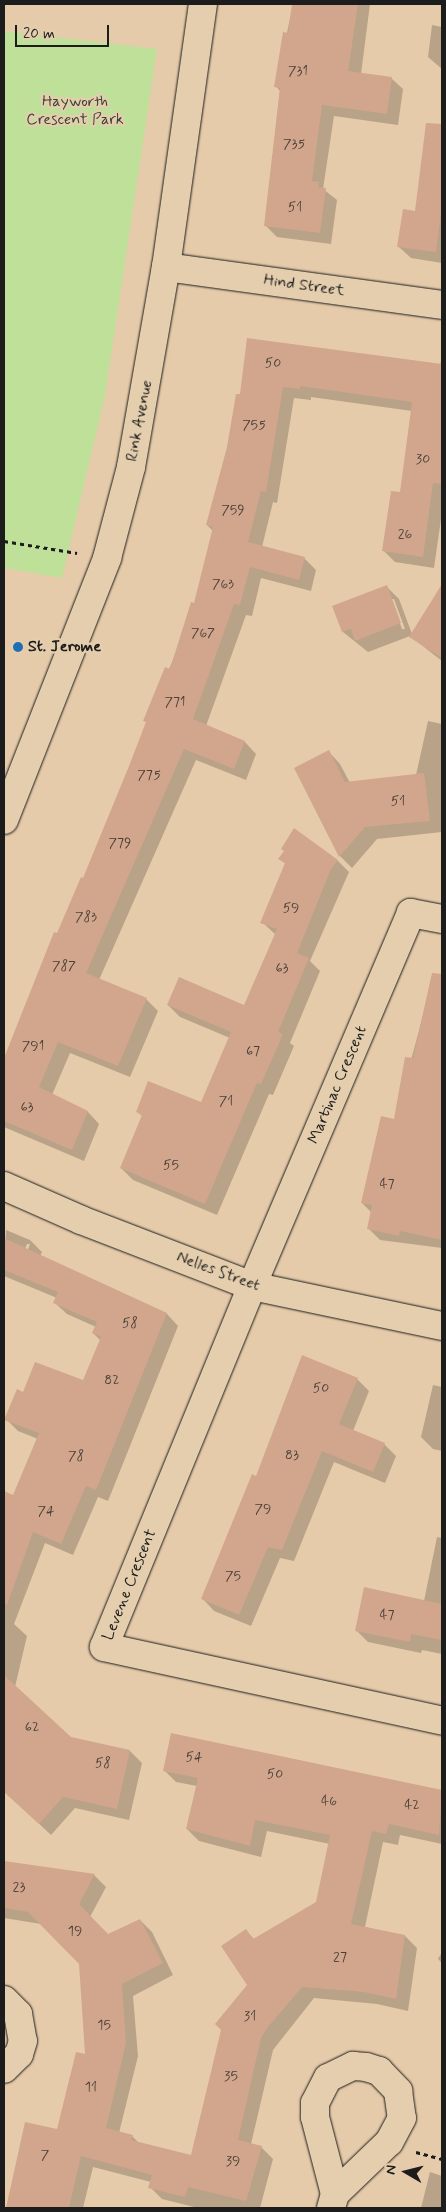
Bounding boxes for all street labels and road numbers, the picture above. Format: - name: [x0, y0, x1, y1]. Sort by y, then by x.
- street label: Hind Street: [262, 271, 346, 301]
- street label: Rink Avenue: [123, 378, 157, 464]
- street label: Martinac Crescent: [304, 1022, 372, 1148]
- street label: Nelles Street: [172, 1248, 264, 1296]
- street label: Levene Crescent: [99, 1526, 161, 1644]

